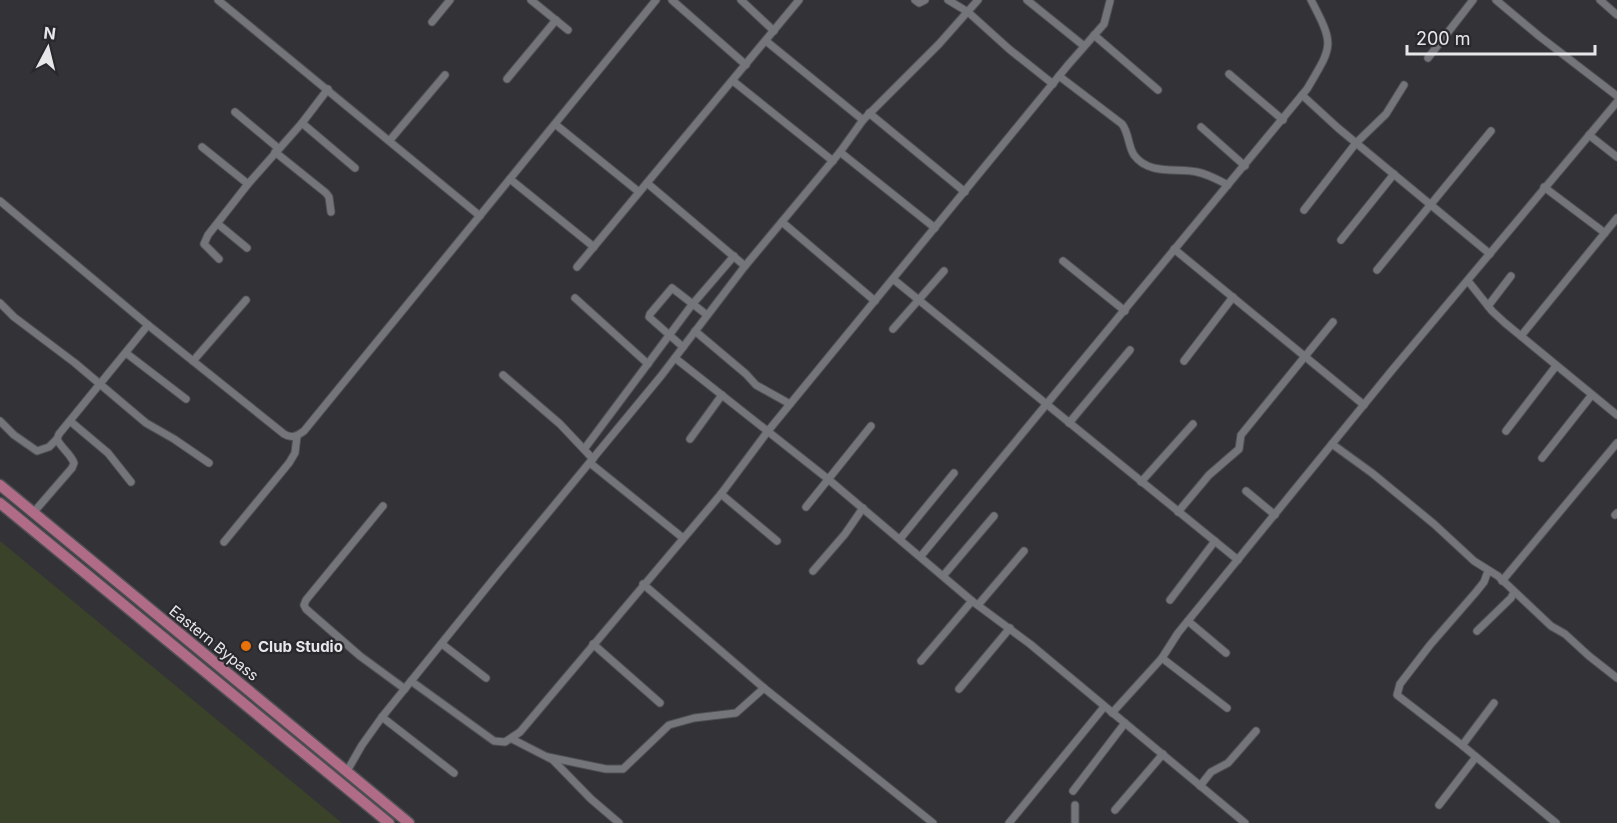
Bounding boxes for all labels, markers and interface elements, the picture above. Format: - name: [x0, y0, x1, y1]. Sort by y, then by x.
- north arrow: [18, 18, 78, 78]
- scale bar: [1407, 18, 1594, 56]
- text: N: [43, 22, 57, 44]
- text: 200 m: [1416, 28, 1471, 49]
- street label: Eastern Bypass: [165, 601, 263, 685]
- place label: Club Studio: [258, 637, 343, 656]
- marker: Club Studio: [239, 639, 253, 653]

